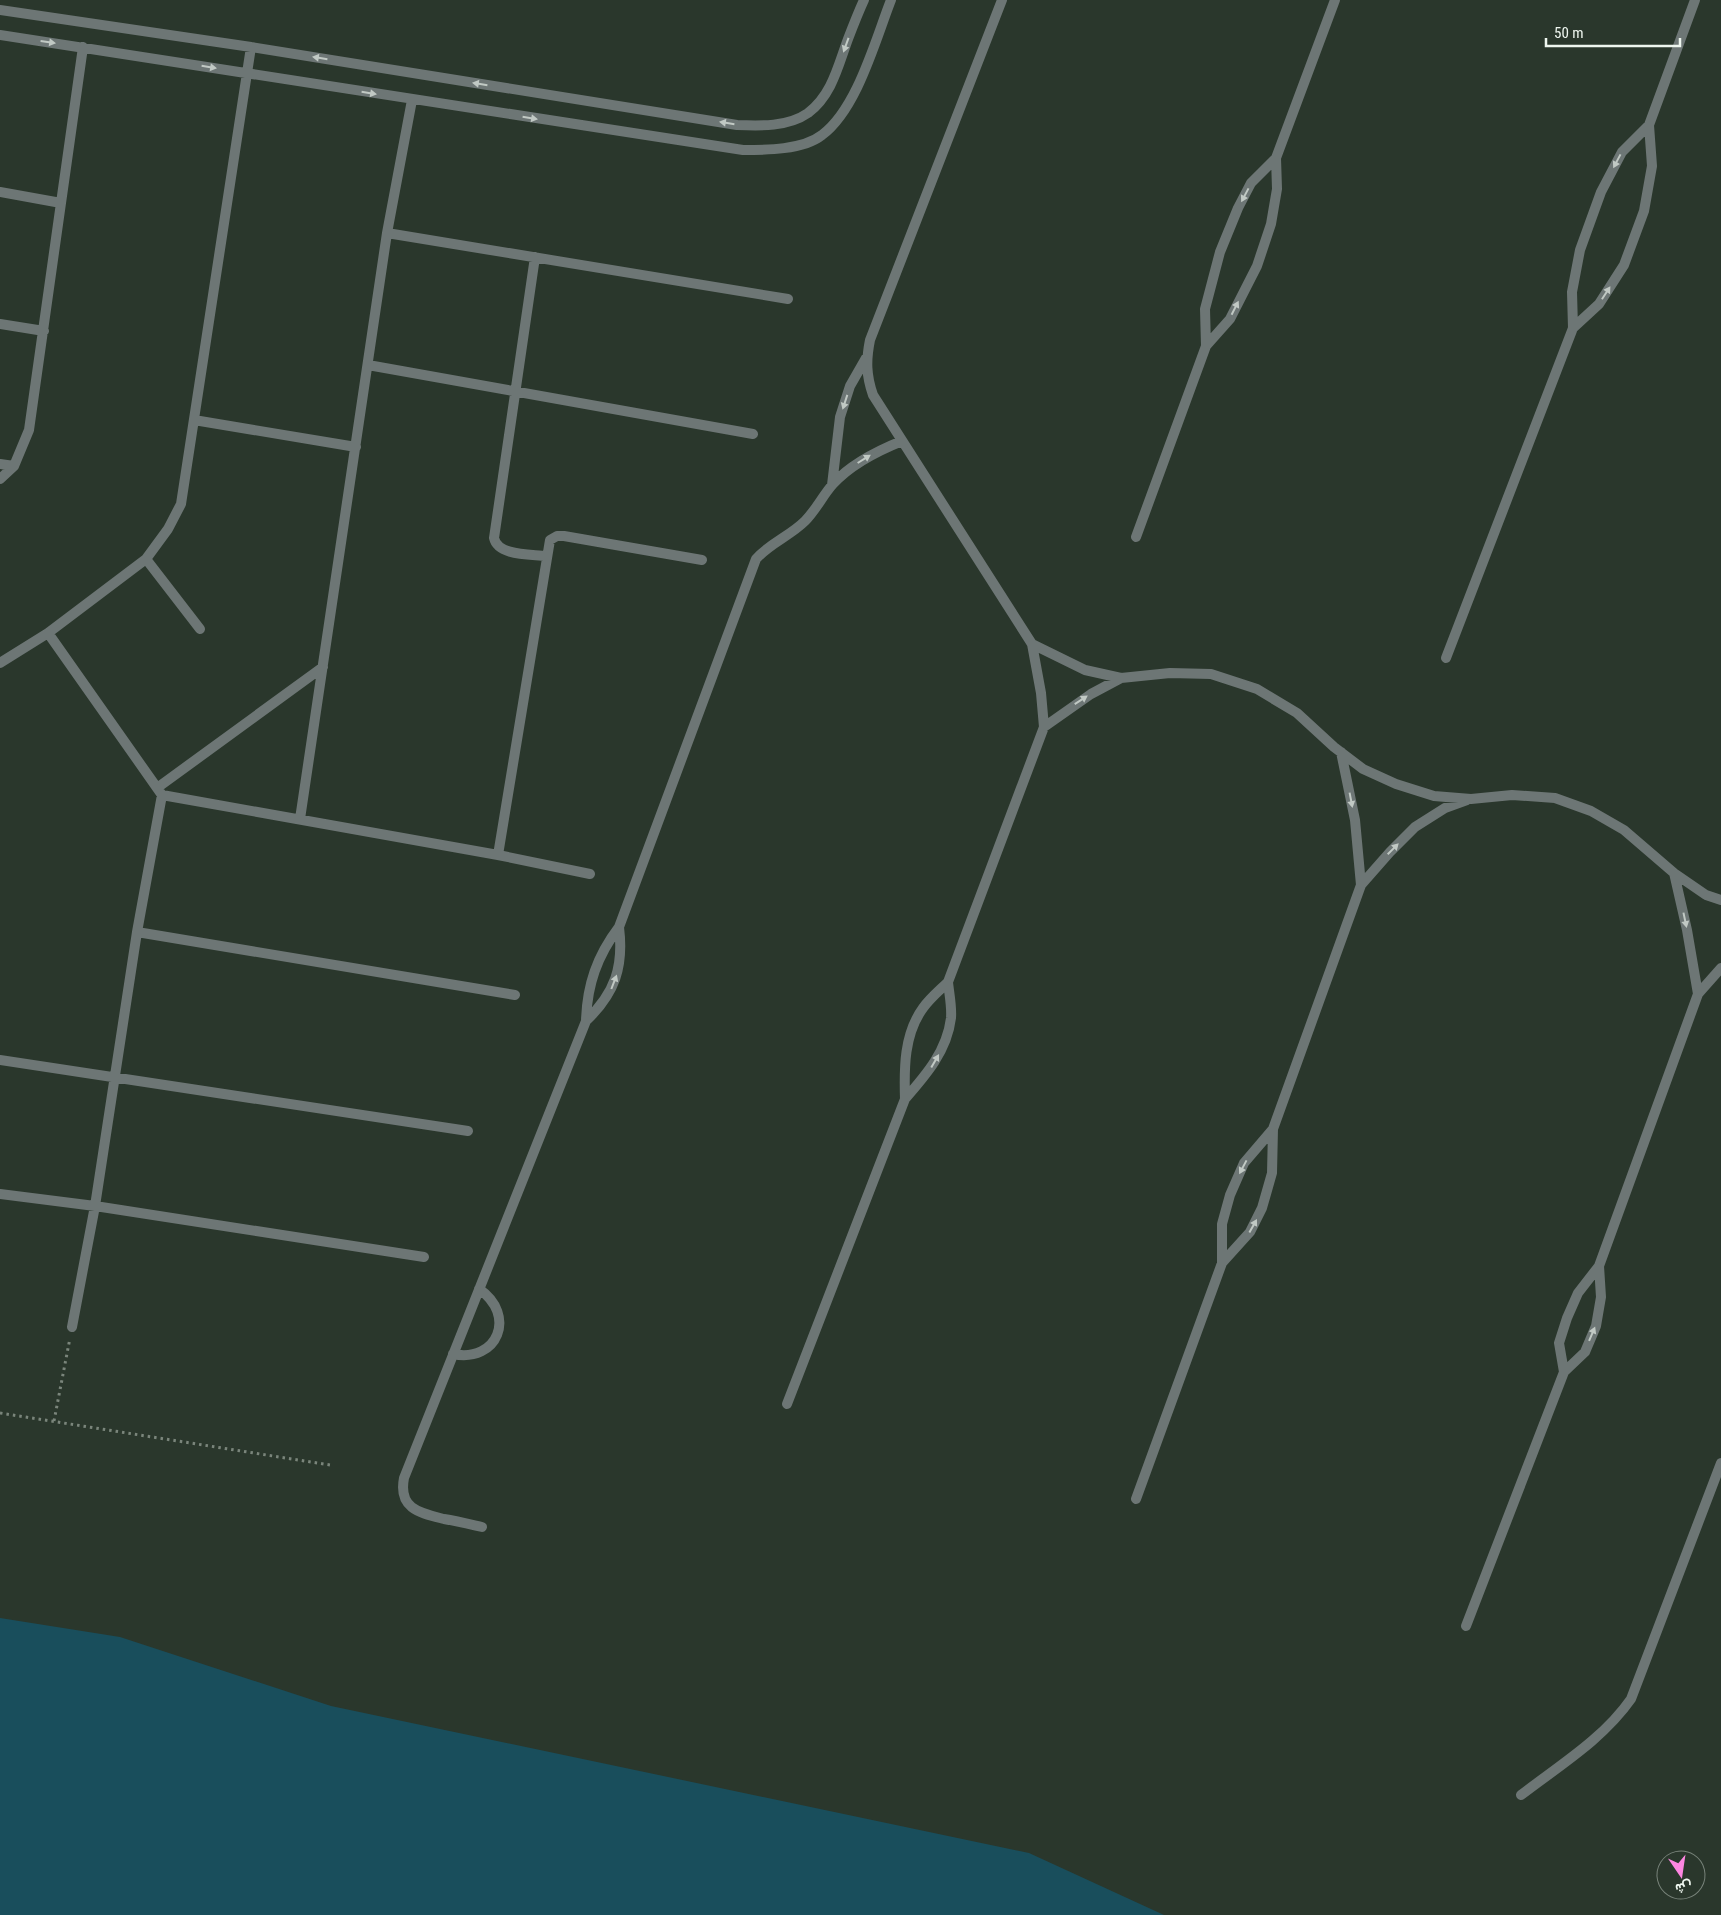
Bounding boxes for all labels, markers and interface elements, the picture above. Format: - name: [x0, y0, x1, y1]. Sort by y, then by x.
- scale bar: [1546, 15, 1680, 47]
- text: 50 m: [1554, 24, 1584, 42]
- one-way arrow: [41, 38, 57, 46]
- one-way arrow: [842, 38, 850, 53]
- one-way arrow: [311, 53, 327, 61]
- one-way arrow: [201, 63, 217, 71]
- one-way arrow: [472, 79, 488, 87]
- one-way arrow: [362, 90, 378, 98]
- one-way arrow: [522, 114, 538, 122]
- one-way arrow: [718, 119, 734, 127]
- one-way arrow: [1613, 154, 1621, 168]
- one-way arrow: [1241, 187, 1249, 202]
- one-way arrow: [1601, 286, 1611, 299]
- one-way arrow: [1231, 301, 1239, 315]
- one-way arrow: [841, 395, 849, 410]
- one-way arrow: [858, 455, 871, 464]
- one-way arrow: [1074, 696, 1088, 705]
- one-way arrow: [1348, 792, 1356, 808]
- one-way arrow: [1387, 843, 1399, 855]
- one-way arrow: [1681, 913, 1689, 928]
- one-way arrow: [611, 974, 618, 989]
- one-way arrow: [931, 1055, 940, 1068]
- one-way arrow: [1239, 1160, 1247, 1175]
- one-way arrow: [1249, 1219, 1257, 1233]
- one-way arrow: [1589, 1327, 1597, 1341]
- north arrow: [1656, 1850, 1706, 1900]
- text: ش: [1674, 1877, 1694, 1897]

